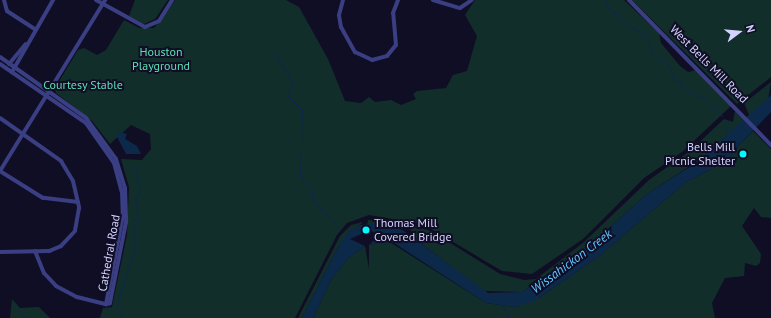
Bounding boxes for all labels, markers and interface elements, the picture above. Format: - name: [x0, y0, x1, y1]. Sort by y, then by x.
- north arrow: [719, 12, 759, 52]
- street label: West Bells Mill Road: [667, 22, 751, 106]
- text: N: [743, 23, 758, 34]
- park label: Houston Playground: [132, 45, 190, 73]
- park label: Courtesy Stable: [43, 78, 123, 92]
- place label: Bells Mill Picnic Shelter: [665, 140, 735, 168]
- marker: Bells Mill Picnic Shelter: [738, 149, 748, 159]
- street label: Cathedral Road: [95, 213, 123, 293]
- place label: Thomas Mill Covered Bridge: [374, 216, 452, 244]
- marker: Thomas Mill Covered Bridge: [361, 225, 371, 235]
- water label: Wissahickon Creek: [529, 227, 615, 297]

